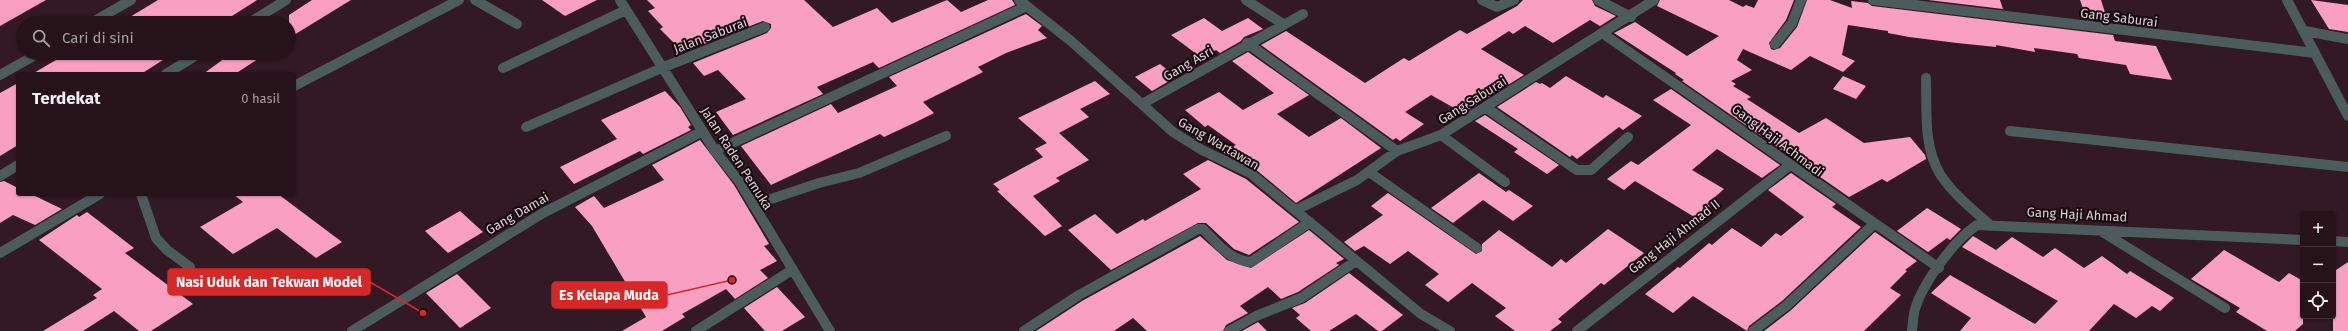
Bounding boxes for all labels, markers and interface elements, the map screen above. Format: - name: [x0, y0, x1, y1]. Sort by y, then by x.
- street label: Gang Saburai: [2079, 5, 2158, 30]
- street label: Jalan Saburai: [671, 15, 749, 56]
- search box: [16, 16, 296, 60]
- icon: search: [30, 27, 52, 49]
- text: Cari di sini: [62, 29, 134, 47]
- street label: Gang Asri: [1161, 43, 1216, 84]
- street label: Gang Saburai: [1435, 73, 1509, 127]
- text: Terdekat: [32, 88, 101, 109]
- text: 0 hasil: [241, 91, 280, 106]
- street label: Gang Haji Achmadi: [1729, 101, 1826, 180]
- street label: Jalan Raden Pemuka: [698, 104, 776, 213]
- street label: Gang Wartawan: [1176, 114, 1262, 173]
- street label: Gang Damai: [483, 189, 551, 238]
- street label: Gang Haji Ahmad II: [1626, 196, 1723, 277]
- street label: Gang Haji Ahmad: [2026, 204, 2128, 225]
- map controls: [2300, 211, 2336, 319]
- button: +: [2300, 211, 2336, 247]
- button: −: [2300, 247, 2336, 283]
- callout: Nasi Uduk dan Tekwan Model: [168, 269, 370, 295]
- text: Nasi Uduk dan Tekwan Model: [176, 274, 363, 291]
- callout: Es Kelapa Muda: [552, 282, 667, 308]
- button: locate: [2300, 283, 2336, 319]
- text: Es Kelapa Muda: [559, 287, 659, 304]

